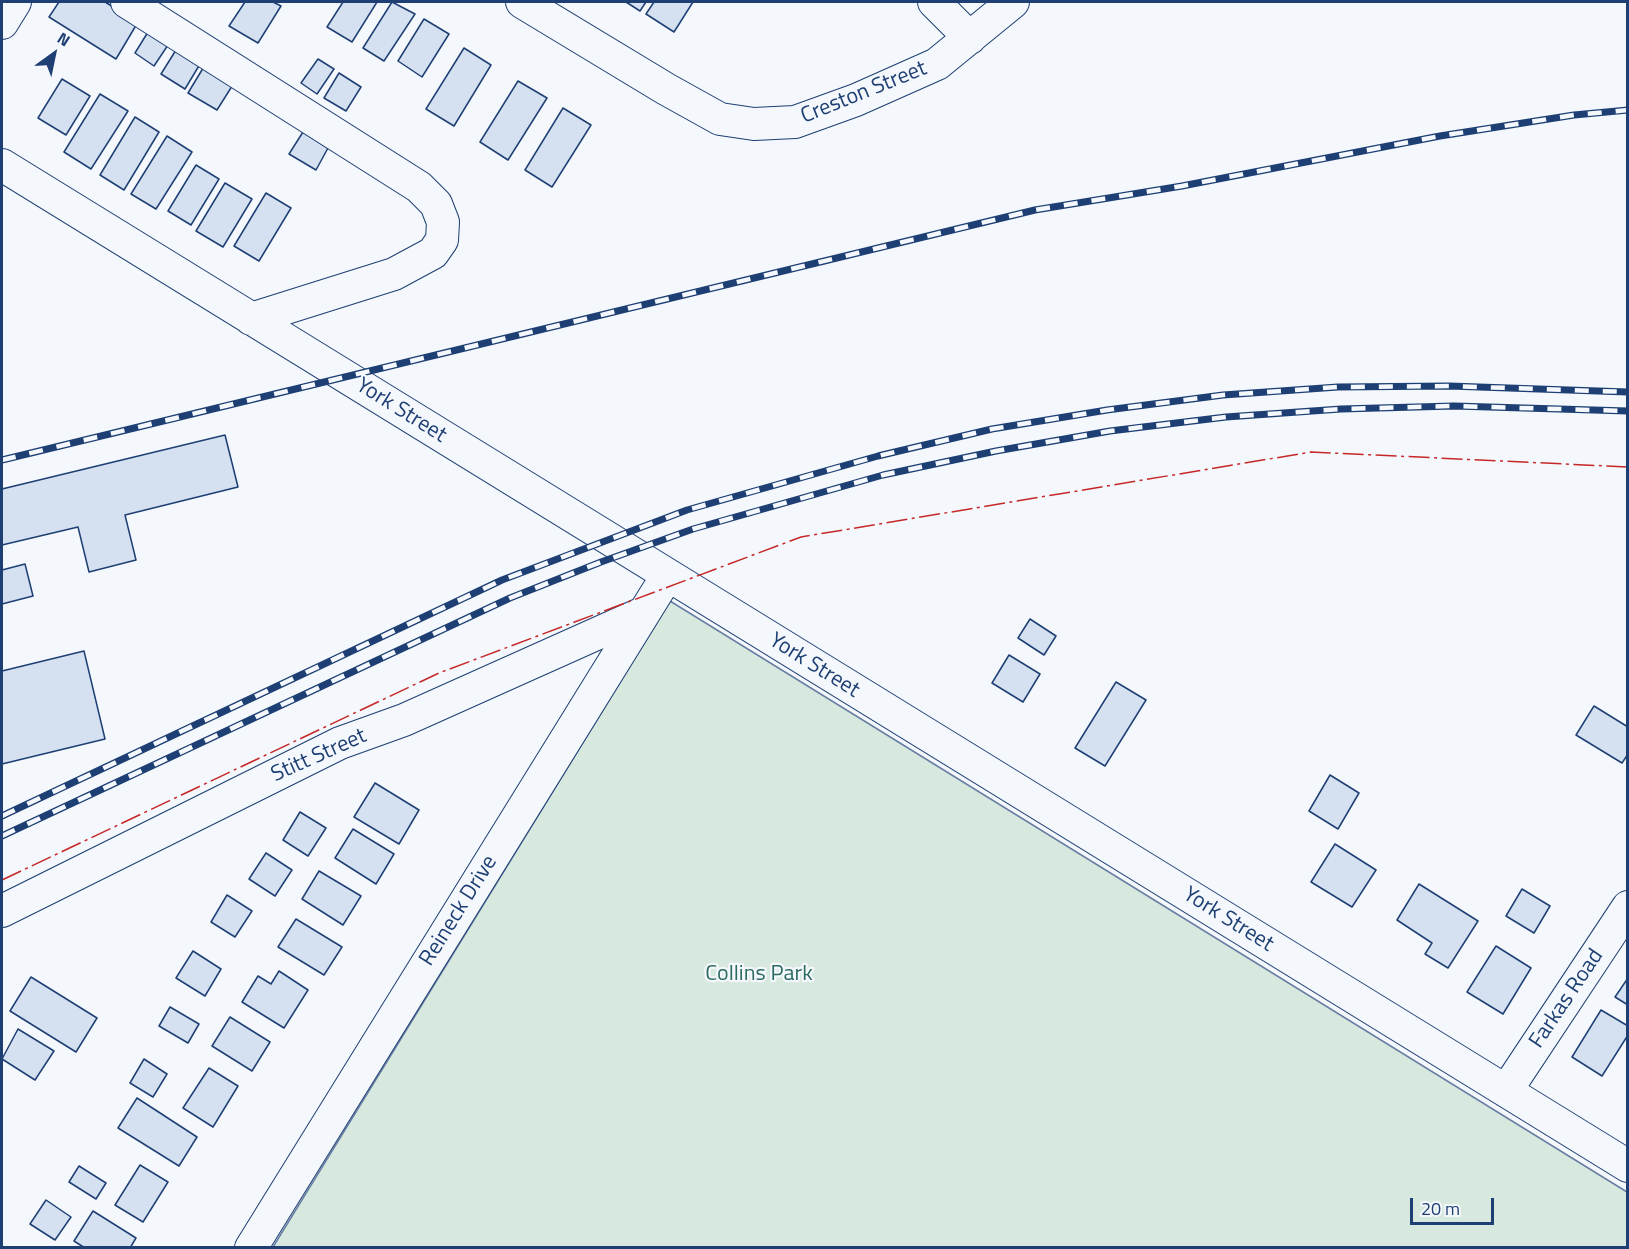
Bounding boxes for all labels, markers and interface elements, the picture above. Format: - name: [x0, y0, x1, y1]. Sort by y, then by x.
- north arrow: [24, 24, 84, 84]
- text: N: [53, 26, 75, 52]
- street label: Creston Street: [797, 56, 931, 130]
- street label: York Street: [351, 373, 451, 449]
- street label: York Street: [764, 628, 864, 704]
- street label: Stitt Street: [267, 723, 371, 789]
- street label: Reineck Drive: [415, 851, 503, 971]
- street label: York Street: [1178, 882, 1278, 958]
- street label: Farkas Road: [1524, 944, 1610, 1054]
- park label: Collins Park: [705, 962, 813, 988]
- scale bar: [1413, 1186, 1497, 1224]
- text: 20 m: [1421, 1195, 1460, 1222]

